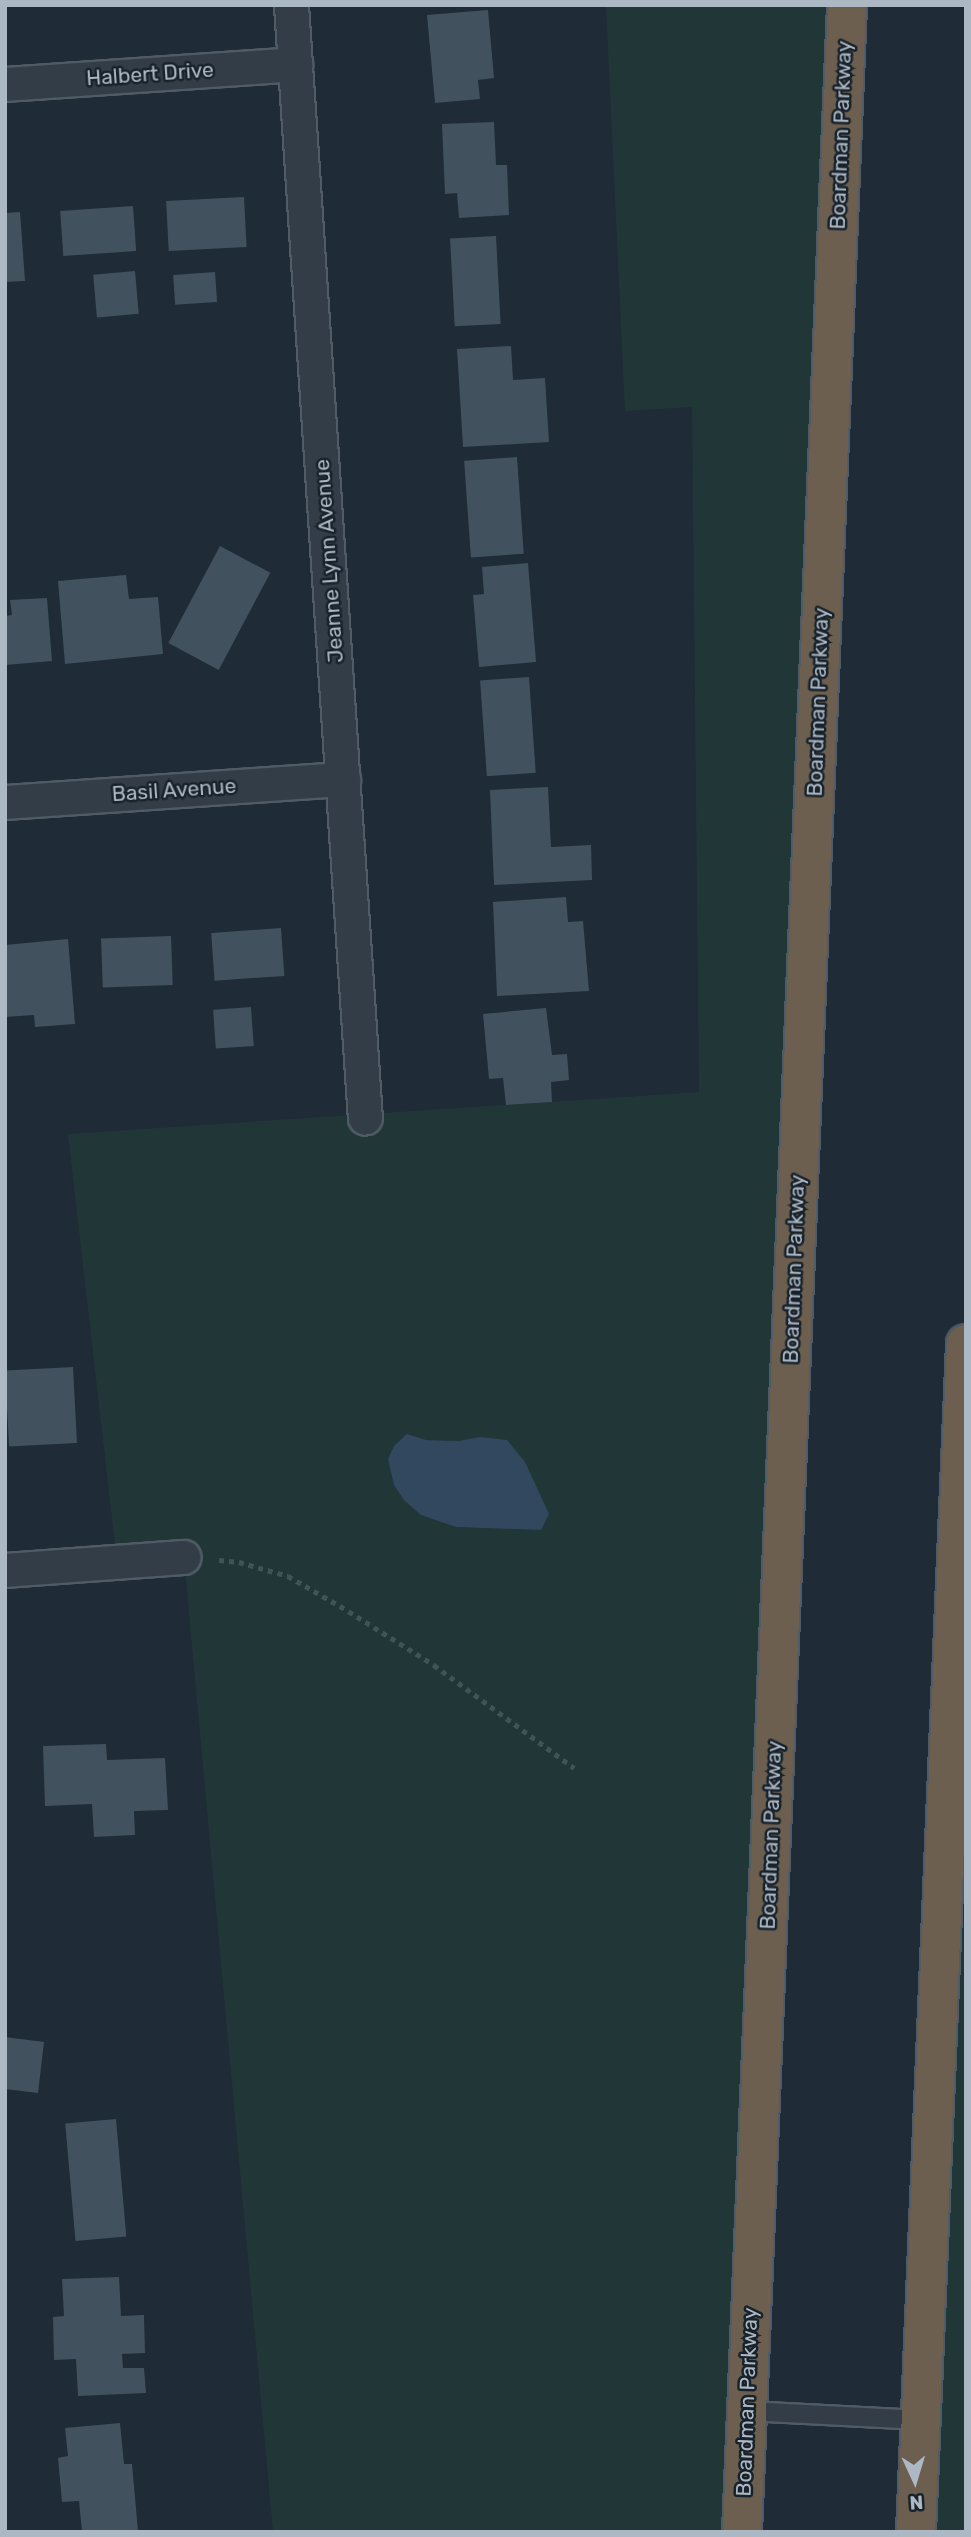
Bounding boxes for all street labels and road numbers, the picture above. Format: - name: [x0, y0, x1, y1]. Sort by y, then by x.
- street label: Boardman Parkway: [825, 40, 857, 230]
- street label: Halbert Drive: [85, 57, 215, 91]
- street label: Jeanne Lynn Avenue: [309, 458, 349, 664]
- street label: Boardman Parkway: [802, 607, 834, 797]
- street label: Basil Avenue: [111, 773, 237, 807]
- street label: Boardman Parkway: [778, 1174, 810, 1364]
- street label: Boardman Parkway: [755, 1740, 787, 1930]
- street label: Boardman Parkway: [731, 2307, 763, 2497]

